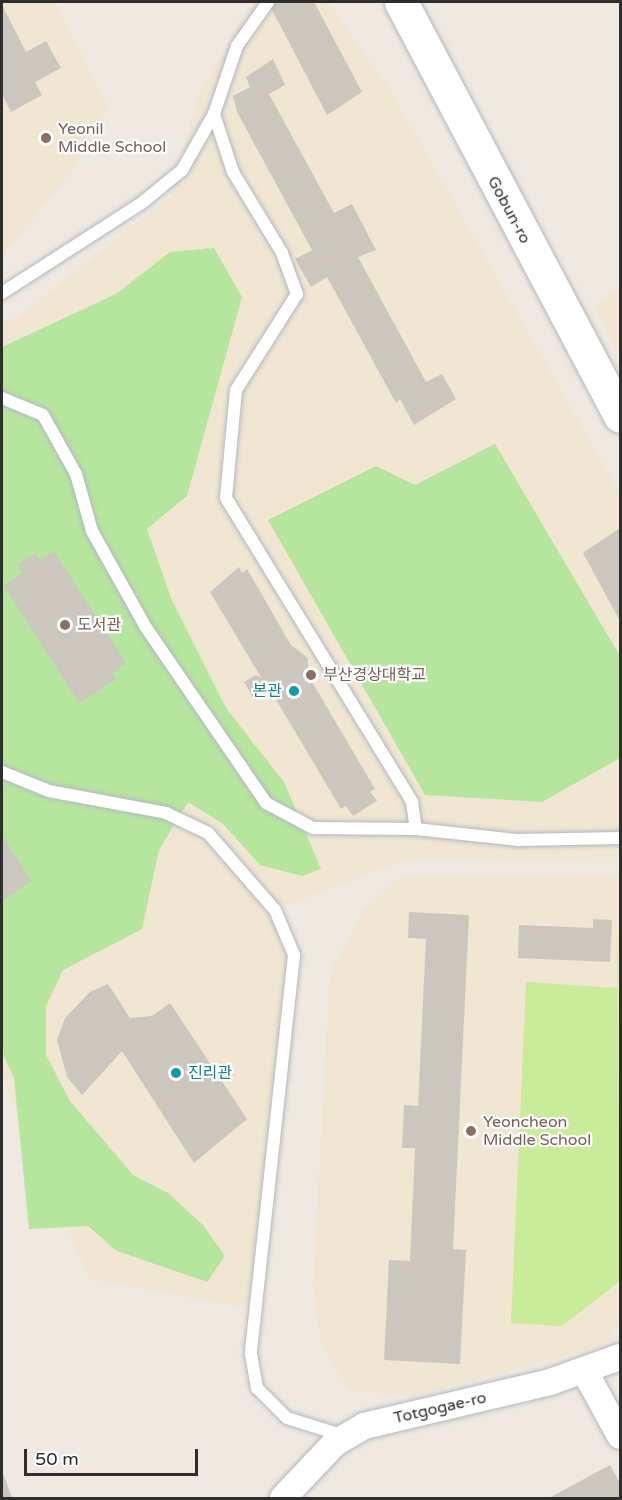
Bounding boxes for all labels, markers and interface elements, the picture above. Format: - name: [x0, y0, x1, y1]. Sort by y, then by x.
- place label: Yeonil Middle School: [58, 119, 166, 157]
- marker: Yeonil Middle School: [39, 131, 53, 145]
- street label: Gobun-ro: [483, 173, 535, 247]
- place label: 도서관: [77, 615, 121, 635]
- marker: 도서관: [58, 618, 72, 632]
- place label: 부산경상대학교: [323, 665, 426, 685]
- marker: 부산경상대학교: [304, 668, 318, 682]
- place label: 본관: [253, 681, 282, 701]
- marker: 본관: [287, 684, 301, 698]
- place label: 진리관: [188, 1063, 232, 1083]
- marker: 진리관: [169, 1066, 183, 1080]
- place label: Yeoncheon Middle School: [483, 1112, 591, 1150]
- marker: Yeoncheon Middle School: [464, 1124, 478, 1138]
- street label: Totgogae-ro: [392, 1388, 488, 1428]
- scale bar: [27, 1437, 201, 1475]
- text: 50 m: [35, 1448, 79, 1470]

